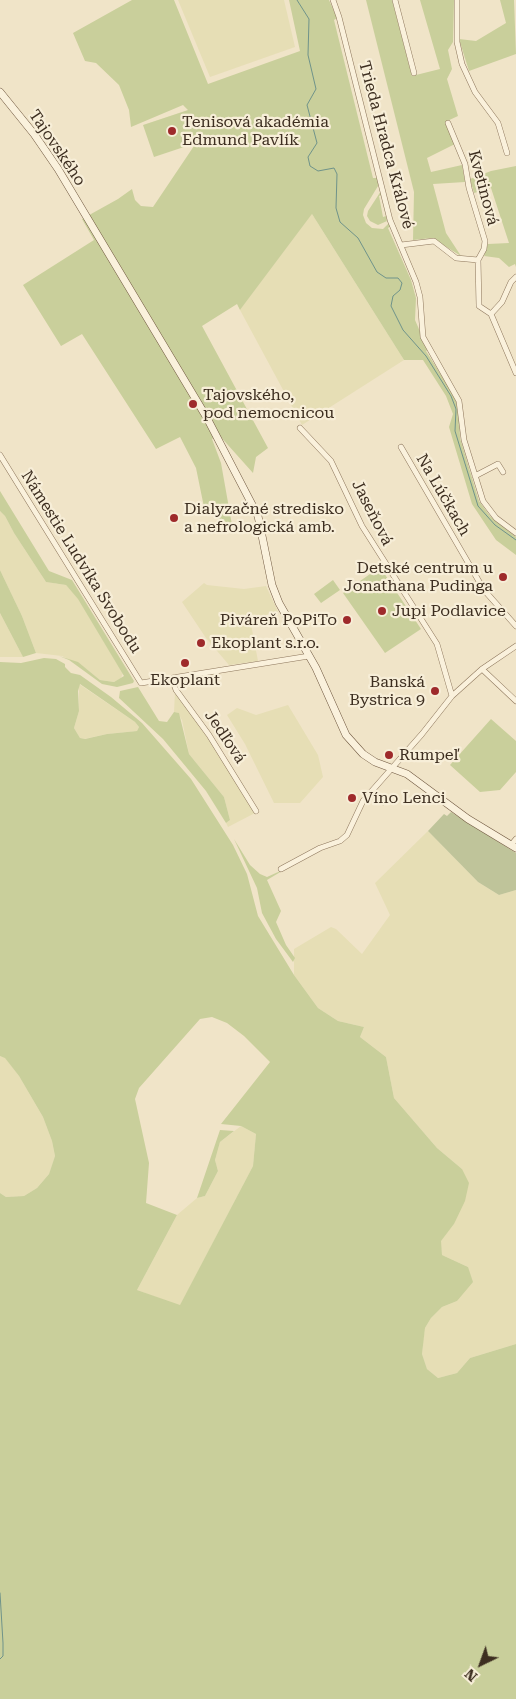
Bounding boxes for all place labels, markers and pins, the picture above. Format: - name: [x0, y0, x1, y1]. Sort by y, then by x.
- place label: Tenisová akadémia Edmund Pavlík: [182, 112, 329, 150]
- marker: Tenisová akadémia Edmund Pavlík: [166, 125, 178, 137]
- place label: Tajovského, pod nemocnicou: [203, 385, 334, 423]
- marker: Tajovského, pod nemocnicou: [187, 398, 199, 410]
- place label: Dialyzačné stredisko a nefrologická amb.: [184, 499, 344, 537]
- marker: Dialyzačné stredisko a nefrologická amb.: [168, 512, 180, 524]
- place label: Detské centrum u Jonathana Pudinga: [344, 558, 493, 596]
- marker: Detské centrum u Jonathana Pudinga: [497, 571, 509, 583]
- place label: Jupi Podlavice: [392, 601, 506, 621]
- marker: Jupi Podlavice: [376, 605, 388, 617]
- place label: Piváreň PoPiTo: [220, 610, 337, 630]
- marker: Piváreň PoPiTo: [341, 614, 353, 626]
- place label: Ekoplant s.r.o.: [211, 633, 319, 653]
- marker: Ekoplant s.r.o.: [195, 637, 207, 649]
- marker: Ekoplant: [179, 657, 191, 669]
- place label: Ekoplant: [150, 670, 220, 690]
- place label: Banská Bystrica 9: [349, 672, 425, 710]
- marker: Banská Bystrica 9: [429, 685, 441, 697]
- place label: Rumpeľ: [399, 745, 458, 765]
- marker: Rumpeľ: [383, 749, 395, 761]
- place label: Víno Lenci: [362, 788, 446, 808]
- marker: Víno Lenci: [346, 792, 358, 804]

